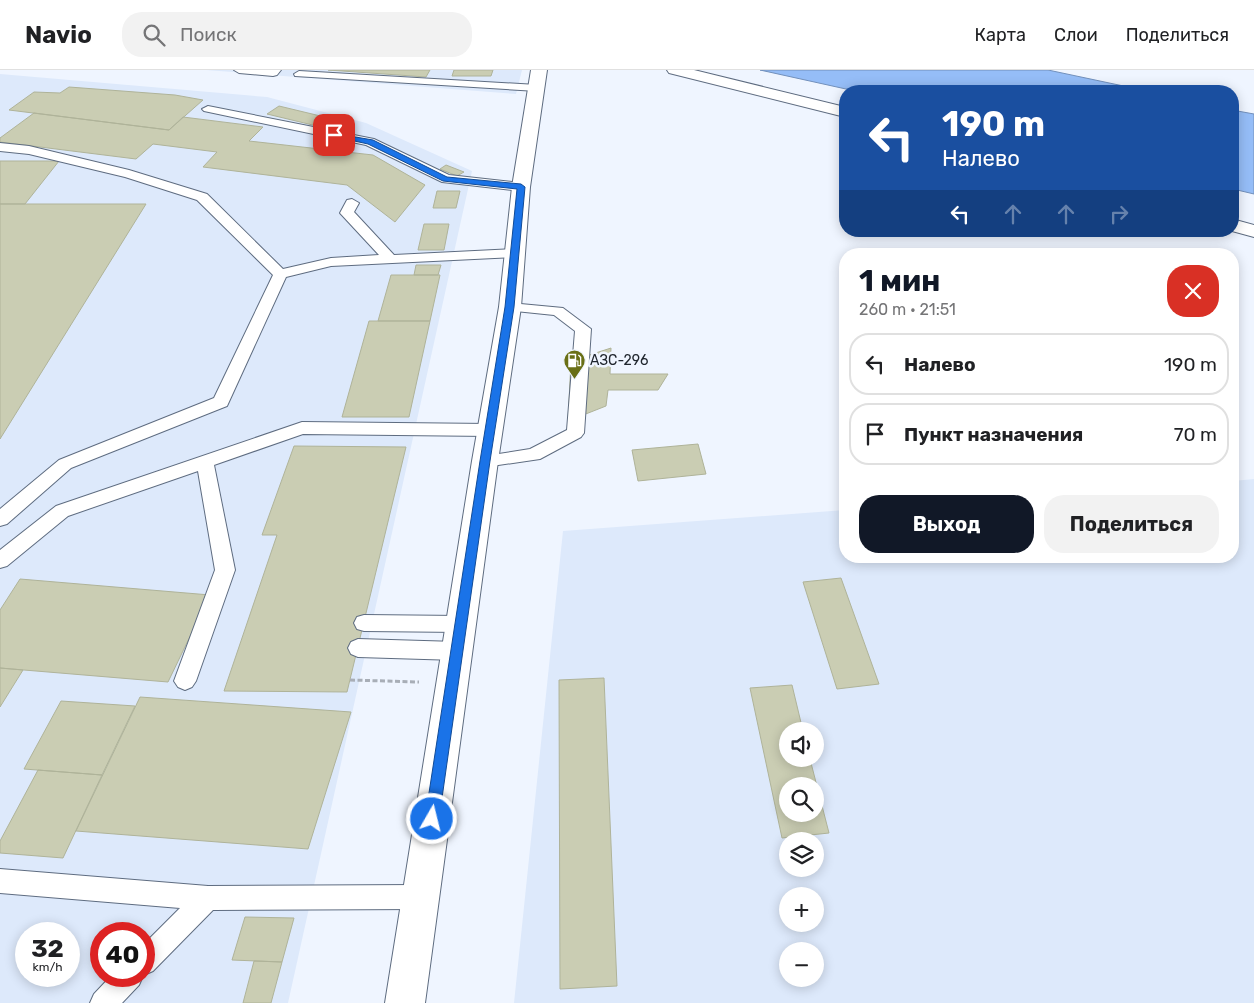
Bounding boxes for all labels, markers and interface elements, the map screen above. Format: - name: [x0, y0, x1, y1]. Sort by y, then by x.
- search box: [122, 12, 472, 57]
- text: Navio: [25, 21, 92, 49]
- icon: search: [140, 21, 168, 49]
- text: Поиск: [180, 23, 237, 46]
- text: Карта: [975, 24, 1026, 46]
- text: Слои: [1054, 24, 1098, 46]
- text: Поделиться: [1126, 24, 1229, 46]
- text: 190 m: [942, 103, 1045, 145]
- icon: left: [859, 105, 924, 170]
- pin: [313, 114, 355, 156]
- icon: arrive: [320, 121, 348, 149]
- text: Налево: [942, 145, 1020, 172]
- icon: left: [946, 200, 974, 228]
- icon: ahead: [999, 200, 1027, 228]
- icon: ahead: [1052, 200, 1080, 228]
- icon: right: [1105, 200, 1133, 228]
- text: 1 мин: [859, 263, 940, 299]
- button: close: [1167, 265, 1219, 317]
- text: 260 m · 21:51: [859, 300, 956, 319]
- fuel station icon: АЗС-296: [562, 348, 586, 379]
- icon: left: [861, 350, 889, 378]
- place label: АЗС-296: [590, 352, 648, 369]
- text: Налево: [904, 353, 976, 376]
- text: 190 m: [1164, 353, 1217, 376]
- icon: arrive: [861, 420, 889, 448]
- text: Пункт назначения: [904, 423, 1083, 446]
- text: 70 m: [1174, 423, 1217, 446]
- button: Выход: [859, 495, 1034, 553]
- button: Поделиться: [1044, 495, 1219, 553]
- map controls: [779, 722, 824, 987]
- button: sound: [779, 722, 824, 767]
- button: search: [779, 777, 824, 822]
- position arrow: [405, 792, 457, 844]
- button: layers: [779, 832, 824, 877]
- button: +: [779, 887, 824, 932]
- speed limit sign: 40: [90, 922, 155, 987]
- text: 32: [31, 934, 64, 963]
- button: −: [779, 942, 824, 987]
- text: km/h: [33, 960, 62, 974]

